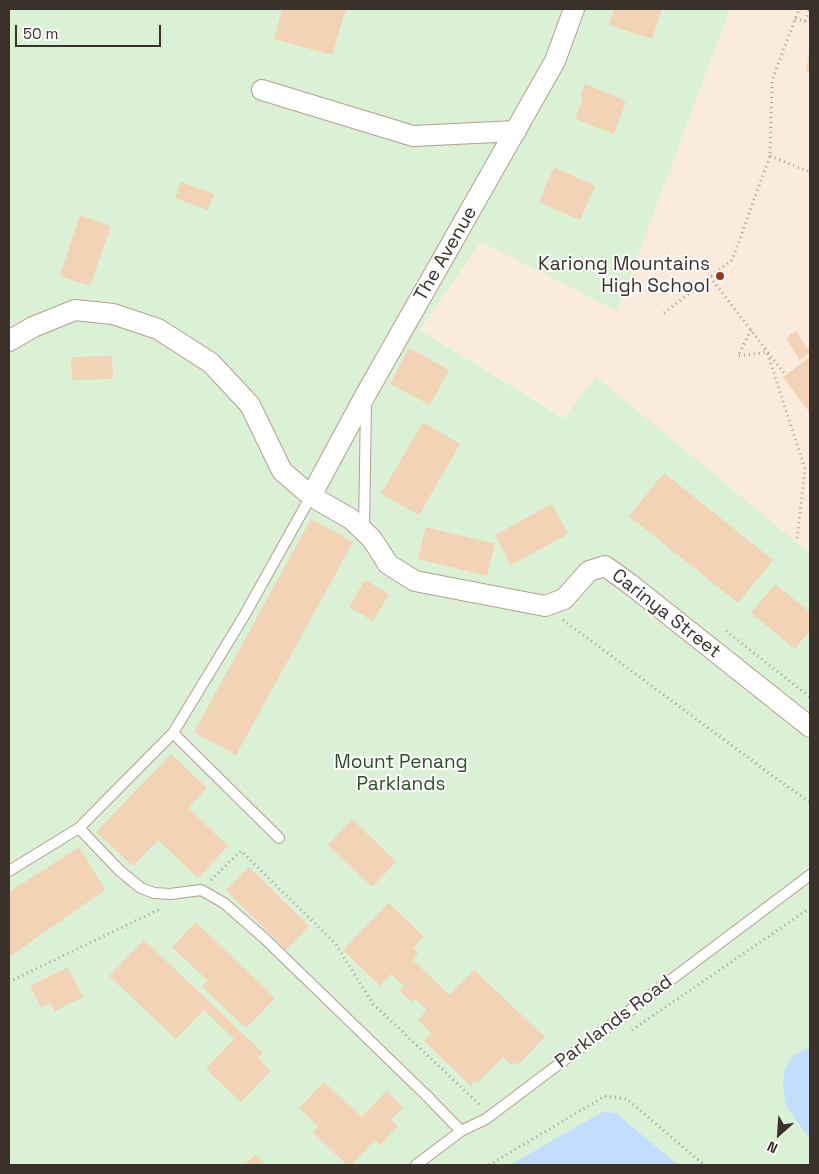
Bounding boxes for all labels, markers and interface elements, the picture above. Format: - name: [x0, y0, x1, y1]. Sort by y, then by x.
- scale bar: [18, 15, 164, 47]
- text: 50 m: [23, 24, 58, 43]
- street label: The Avenue: [410, 202, 482, 306]
- place label: Kariong Mountains High School: [538, 254, 710, 298]
- marker: Kariong Mountains High School: [714, 270, 726, 282]
- street label: Carinya Street: [607, 564, 725, 664]
- park label: Mount Penang Parklands: [334, 752, 468, 796]
- street label: Parklands Road: [551, 971, 677, 1073]
- north arrow: [754, 1109, 804, 1159]
- text: N: [764, 1137, 781, 1158]

